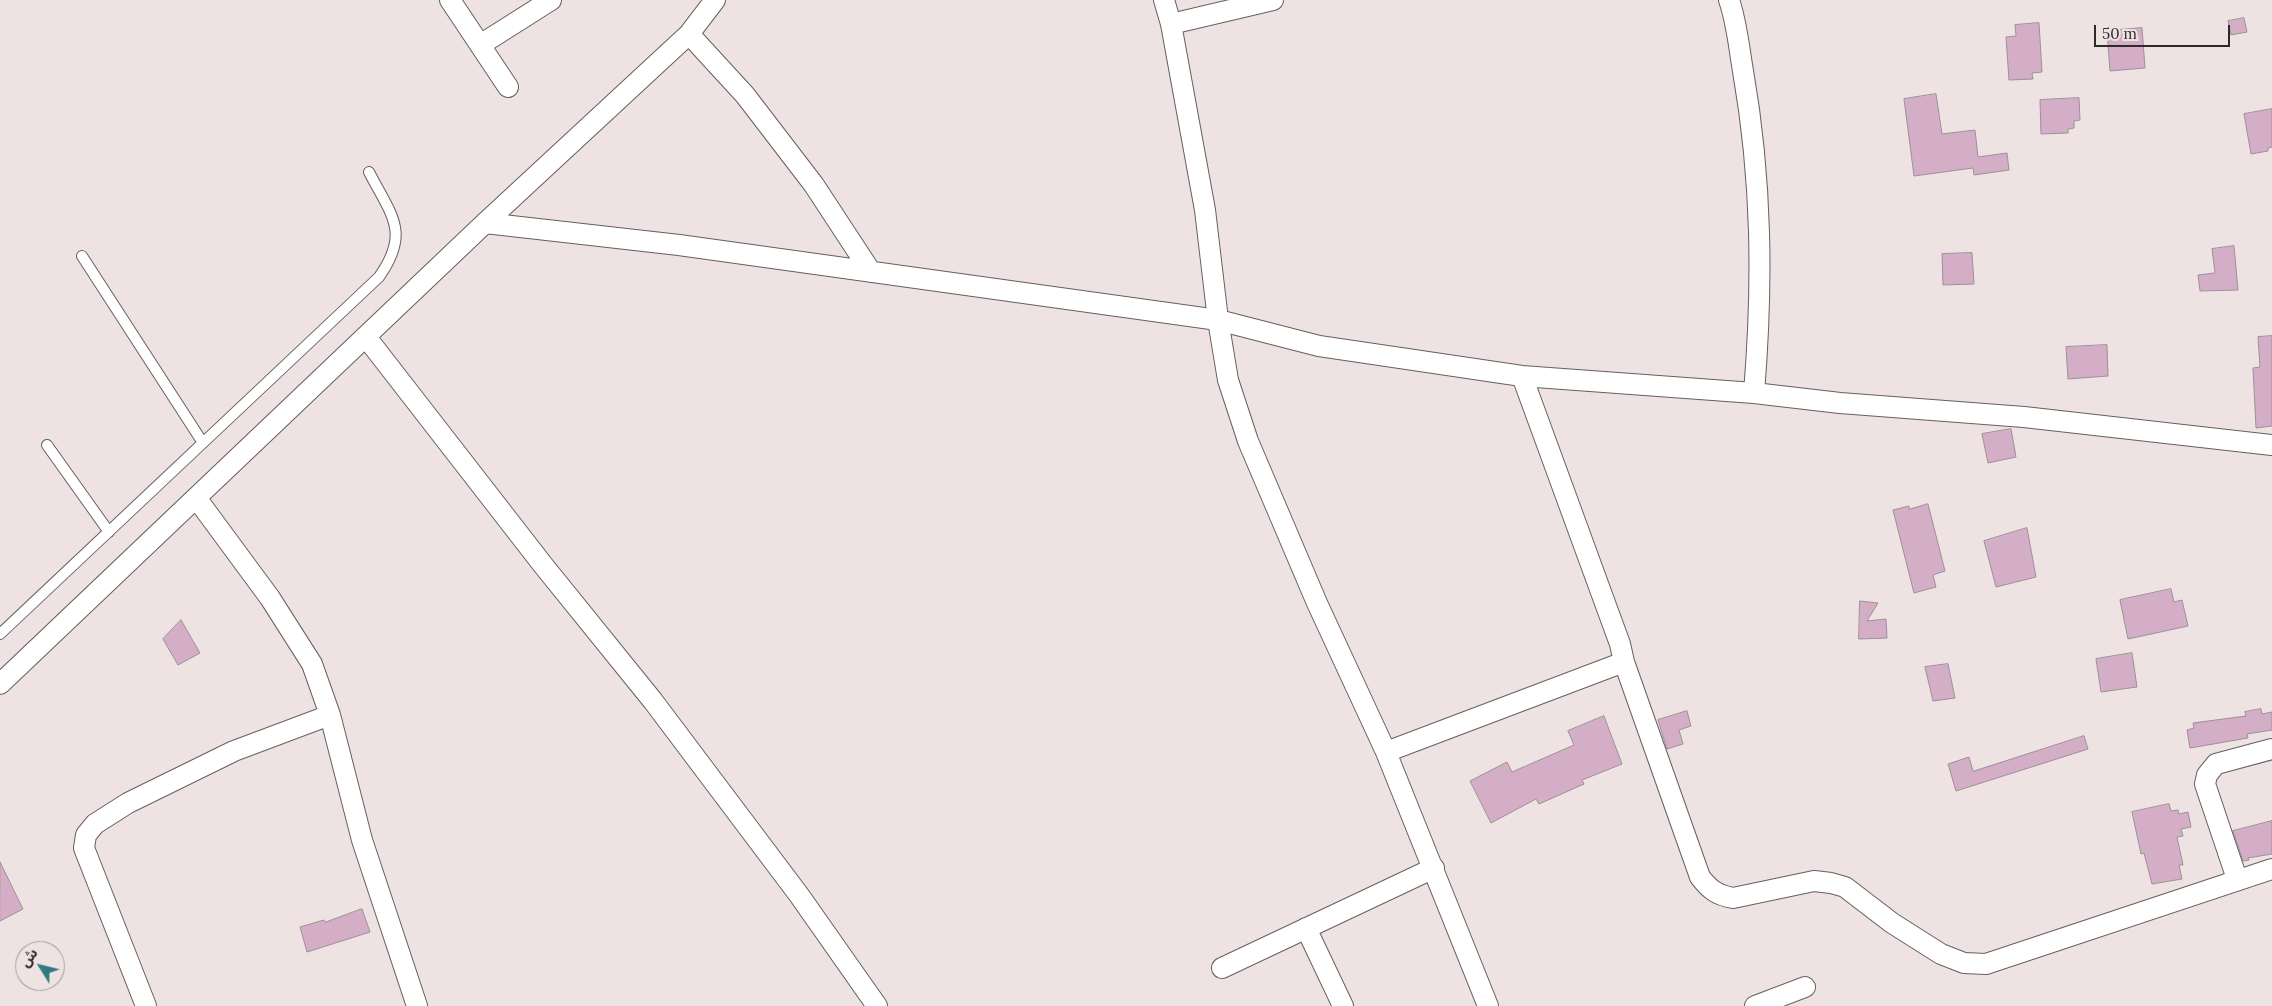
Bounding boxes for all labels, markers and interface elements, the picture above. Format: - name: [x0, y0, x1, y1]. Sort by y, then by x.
- scale bar: [2097, 15, 2233, 47]
- text: 50 m: [2102, 24, 2137, 43]
- north arrow: [15, 941, 65, 991]
- text: ش: [16, 945, 42, 971]

